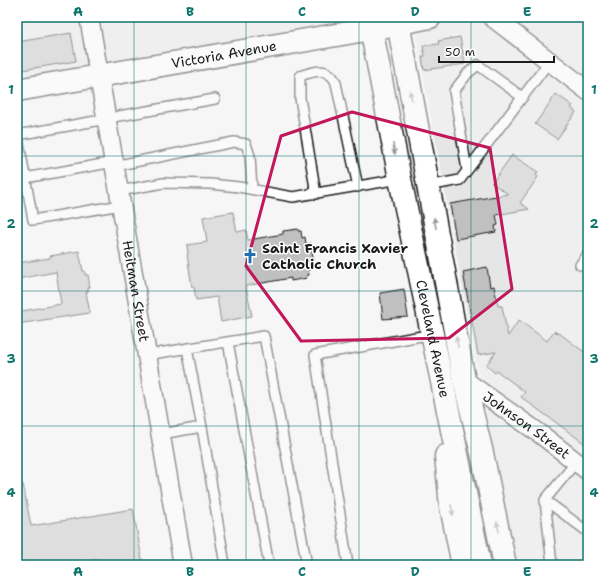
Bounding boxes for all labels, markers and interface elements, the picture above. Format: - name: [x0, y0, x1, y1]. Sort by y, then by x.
- text: A: [73, 3, 83, 20]
- text: B: [186, 3, 194, 20]
- text: C: [298, 3, 306, 20]
- text: D: [410, 3, 420, 20]
- text: E: [523, 3, 532, 20]
- street label: Victoria Avenue: [170, 36, 278, 72]
- scale bar: [439, 38, 554, 64]
- text: 50 m: [445, 44, 475, 60]
- text: 1: [8, 81, 14, 98]
- text: 1: [591, 81, 597, 98]
- one-way arrow: [408, 89, 414, 102]
- one-way arrow: [392, 143, 398, 155]
- text: 2: [6, 215, 16, 232]
- text: 2: [589, 215, 599, 232]
- one-way arrow: [432, 217, 438, 229]
- street label: Heitman Street: [118, 239, 154, 343]
- place label: Saint Francis Xavier Catholic Church: [262, 239, 408, 273]
- church icon: Saint Francis Xavier Catholic Church: [241, 247, 259, 265]
- street label: Cleveland Avenue: [412, 278, 454, 399]
- one-way arrow: [453, 336, 459, 348]
- text: 3: [6, 350, 16, 367]
- text: 3: [589, 350, 599, 367]
- street label: Johnson Street: [479, 387, 574, 463]
- text: 4: [6, 484, 16, 501]
- text: 4: [589, 484, 599, 501]
- one-way arrow: [450, 504, 456, 516]
- one-way arrow: [495, 521, 501, 533]
- text: A: [73, 563, 83, 580]
- text: B: [186, 563, 194, 580]
- text: C: [298, 563, 306, 580]
- text: D: [410, 563, 420, 580]
- text: E: [523, 563, 532, 580]

